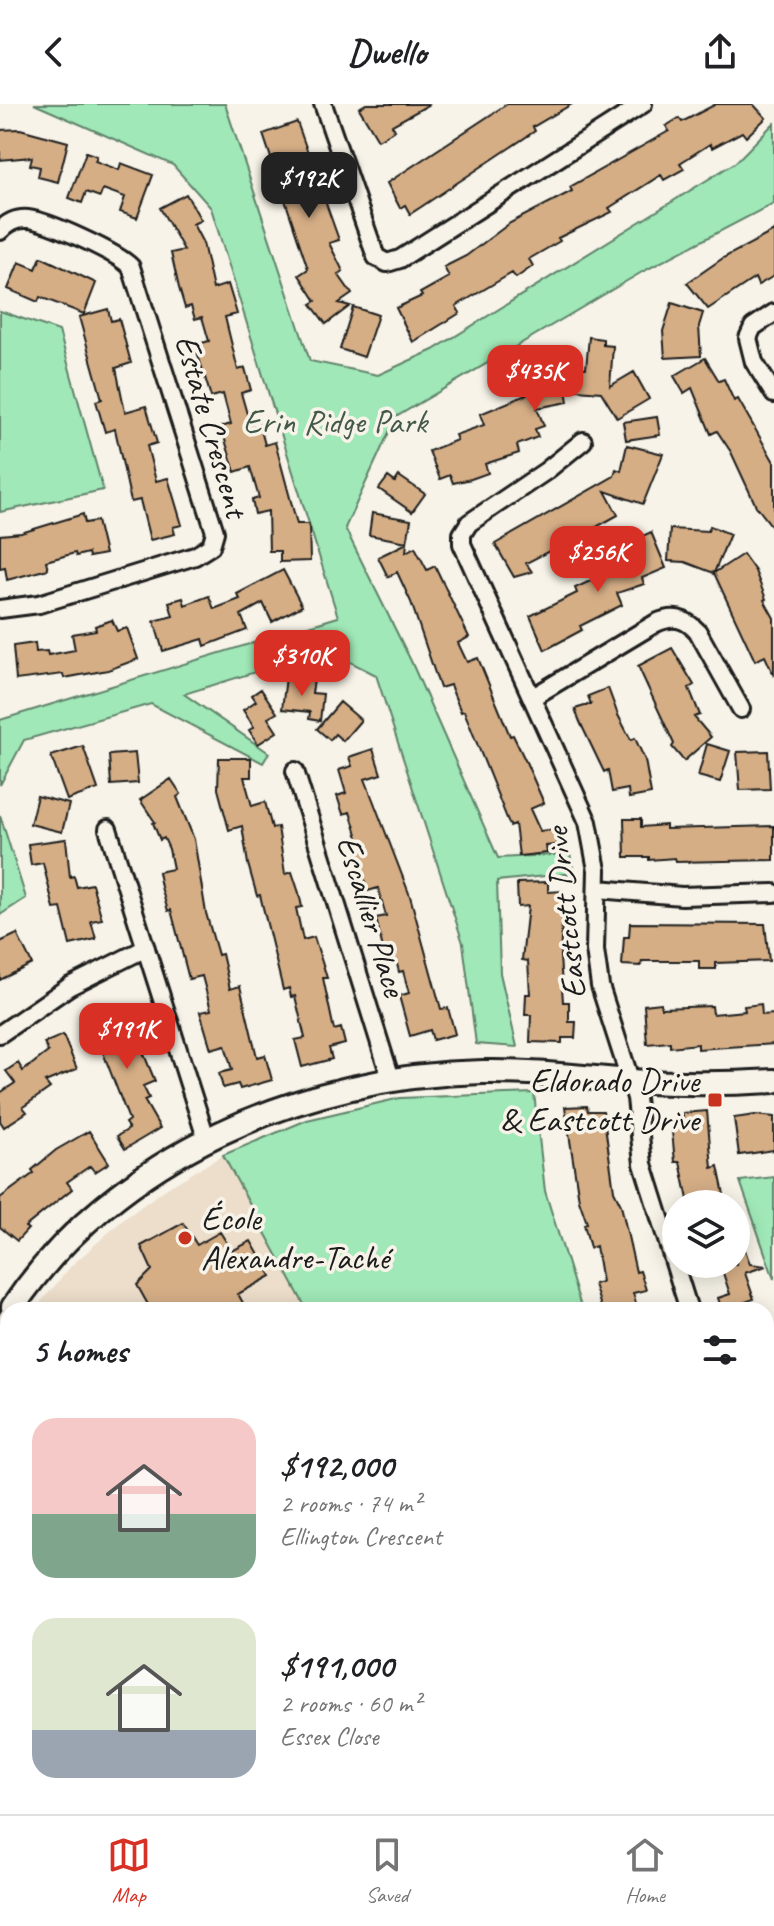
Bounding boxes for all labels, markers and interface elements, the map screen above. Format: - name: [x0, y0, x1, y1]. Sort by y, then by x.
- text: Dwello: [348, 29, 426, 75]
- icon: back: [32, 30, 76, 74]
- icon: share: [698, 30, 742, 74]
- pin: $192K: [253, 152, 365, 220]
- text: $192K: [279, 161, 339, 194]
- street label: Estate Crescent: [165, 330, 260, 526]
- pin: $435K: [479, 345, 591, 413]
- text: $435K: [505, 354, 565, 387]
- park label: Erin Ridge Park: [243, 400, 429, 443]
- pin: $256K: [542, 526, 654, 594]
- text: $256K: [568, 535, 628, 568]
- pin: $310K: [246, 630, 358, 698]
- text: $310K: [272, 639, 332, 672]
- street label: Eastcott Drive: [534, 822, 595, 1001]
- street label: Escallier Place: [327, 831, 417, 1003]
- pin: $191K: [71, 1003, 183, 1071]
- text: $191K: [97, 1012, 157, 1045]
- place label: Eldorado Drive & Eastcott Drive: [500, 1059, 702, 1141]
- marker: Eldorado Drive & Eastcott Drive: [706, 1091, 724, 1109]
- map controls: [662, 1190, 750, 1278]
- button: layers: [662, 1190, 750, 1278]
- place label: École Alexandre-Taché: [201, 1197, 394, 1279]
- marker: École Alexandre-Taché: [176, 1229, 194, 1247]
- icon: filters: [698, 1328, 742, 1372]
- text: 5 homes: [32, 1329, 127, 1372]
- text: $192,000: [280, 1444, 393, 1487]
- icon: home: [96, 1450, 192, 1546]
- text: 2 rooms · 74 m²: [280, 1487, 421, 1520]
- text: Ellington Crescent: [280, 1520, 442, 1553]
- text: $191,000: [280, 1644, 393, 1687]
- icon: home: [96, 1650, 192, 1746]
- text: 2 rooms · 60 m²: [280, 1687, 421, 1720]
- text: Essex Close: [280, 1720, 378, 1753]
- tab: Map: [107, 1833, 151, 1909]
- tab: Saved: [365, 1833, 409, 1909]
- tab: Home: [623, 1833, 667, 1909]

